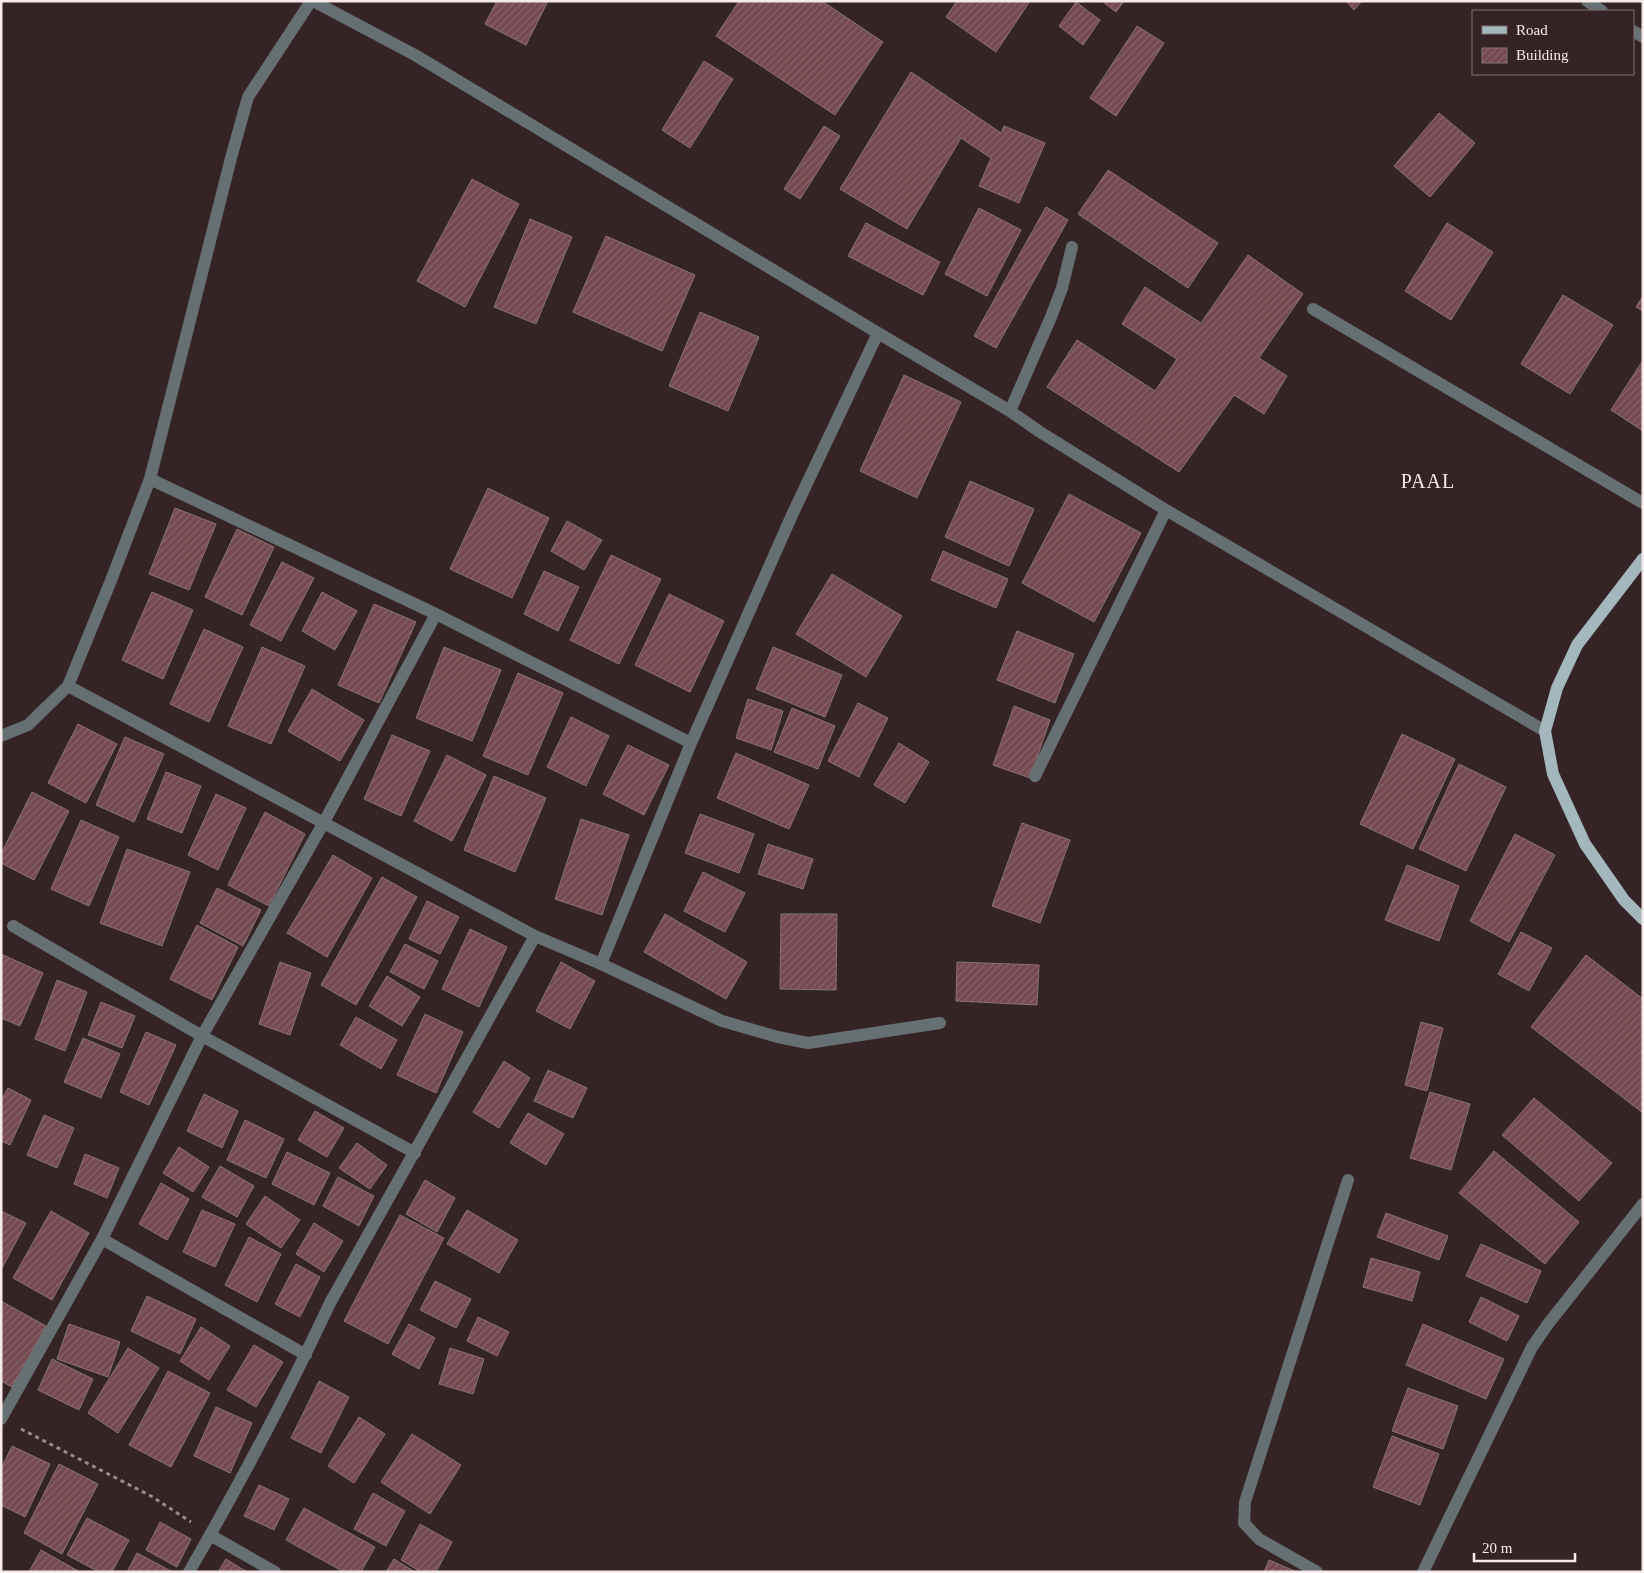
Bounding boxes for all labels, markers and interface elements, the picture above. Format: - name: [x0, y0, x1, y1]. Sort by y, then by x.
- legend: [1472, 10, 1634, 75]
- text: Road: [1516, 22, 1548, 38]
- text: Building: [1516, 47, 1569, 63]
- district label: PAAL: [1401, 470, 1455, 492]
- scale bar: [1474, 1530, 1575, 1562]
- text: 20 m: [1482, 1540, 1513, 1556]

